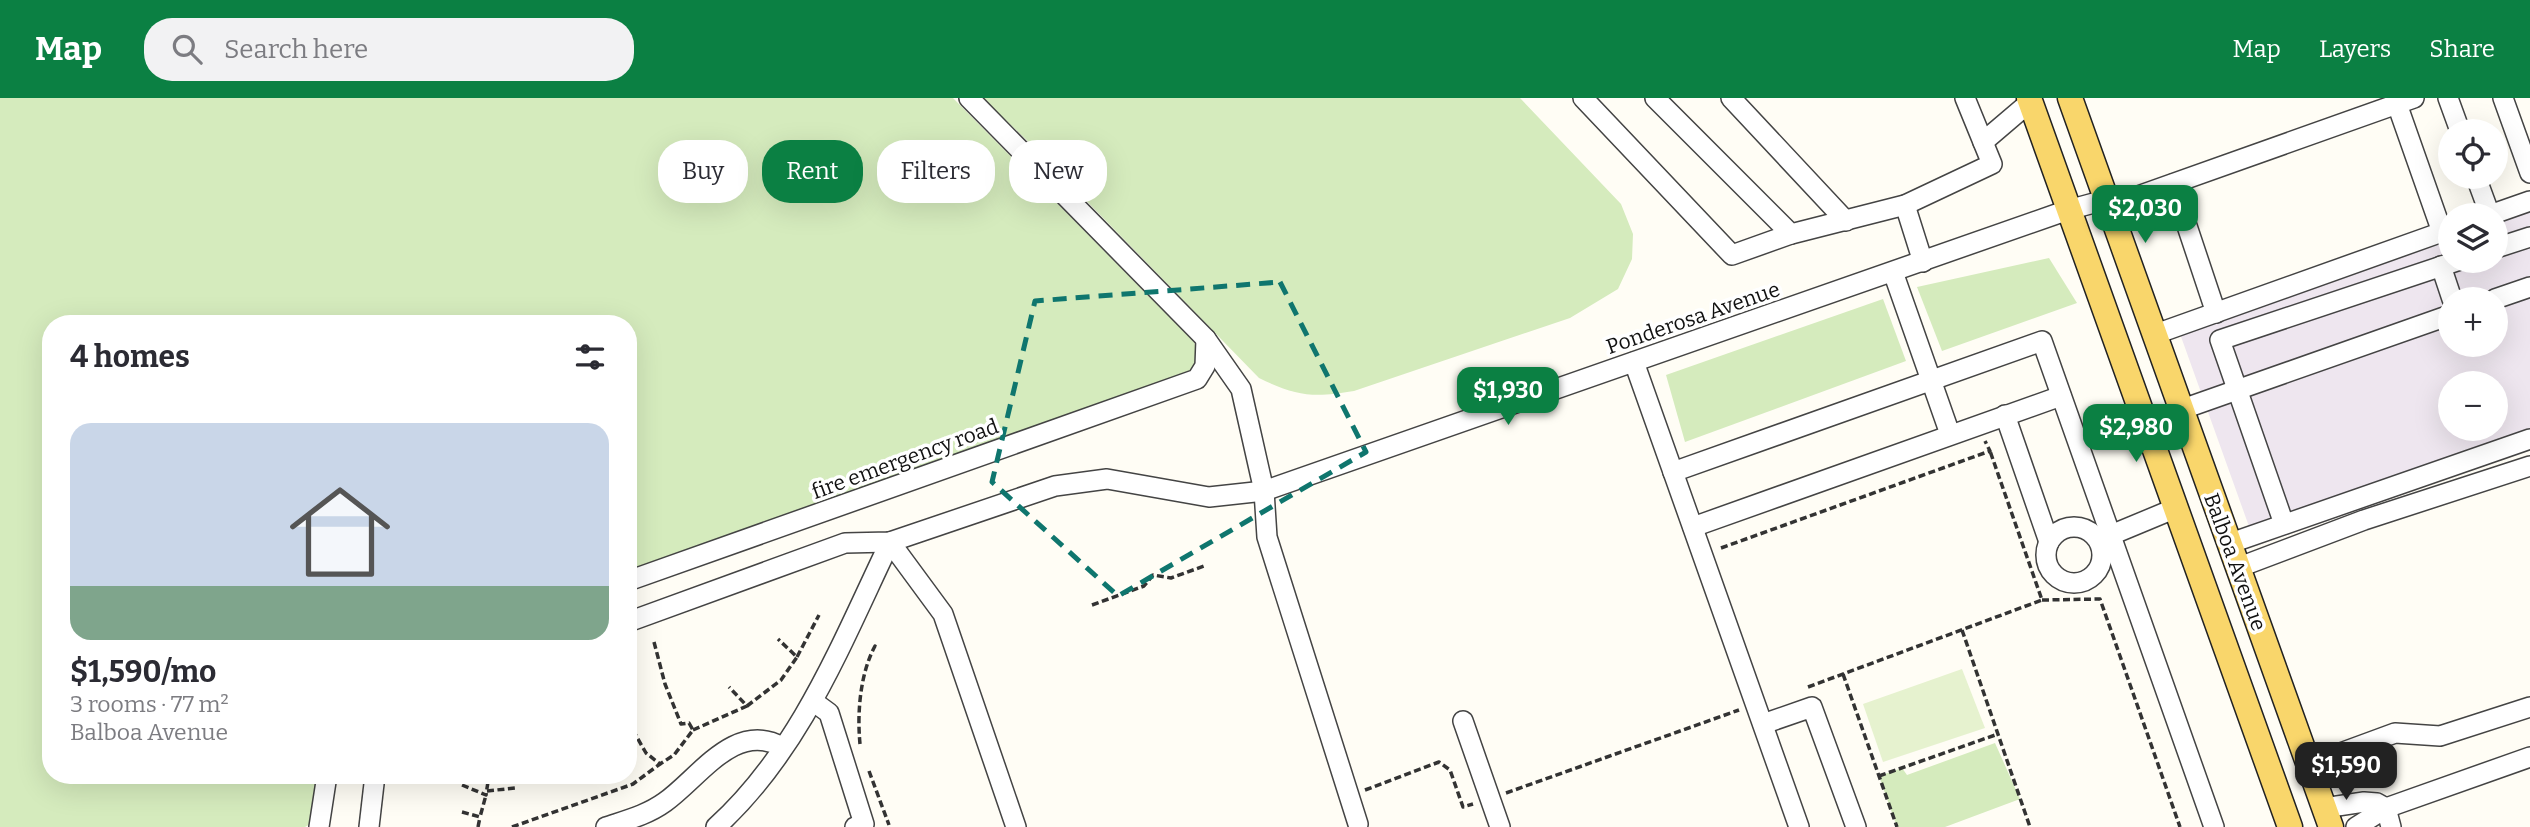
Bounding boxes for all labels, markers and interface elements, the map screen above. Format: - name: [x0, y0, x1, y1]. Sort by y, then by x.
- search box: [144, 18, 634, 81]
- text: Map: [35, 29, 102, 69]
- icon: search: [168, 30, 206, 68]
- text: Search here: [224, 34, 368, 65]
- text: Map: [2233, 35, 2281, 63]
- text: Layers: [2319, 35, 2391, 63]
- text: Share: [2429, 35, 2495, 63]
- map controls: [2438, 119, 2508, 441]
- button: locate: [2438, 119, 2508, 189]
- chip: Buy: [658, 140, 748, 203]
- chip: Rent: [762, 140, 863, 203]
- chip: Filters: [877, 140, 995, 203]
- chip: New: [1009, 140, 1107, 203]
- pin: $2,030: [2088, 186, 2202, 245]
- text: $2,030: [2108, 194, 2182, 222]
- button: layers: [2438, 203, 2508, 273]
- street label: Ponderosa Avenue: [1603, 276, 1783, 360]
- button: +: [2438, 287, 2508, 357]
- icon: filters: [571, 338, 609, 376]
- text: 4 homes: [70, 339, 190, 375]
- pin: $1,930: [1451, 368, 1565, 427]
- button: −: [2438, 371, 2508, 441]
- text: $1,930: [1473, 376, 1543, 404]
- pin: $2,980: [2079, 404, 2193, 464]
- street label: fire emergency road: [808, 413, 1002, 505]
- text: $2,980: [2099, 413, 2173, 441]
- icon: home: [277, 469, 403, 595]
- street label: Balboa Avenue: [2198, 490, 2272, 634]
- text: $1,590/mo: [70, 654, 216, 690]
- text: 3 rooms · 77 m²: [70, 690, 229, 718]
- text: Balboa Avenue: [70, 718, 228, 746]
- pin: $1,590: [2289, 742, 2403, 802]
- text: $1,590: [2311, 751, 2381, 779]

